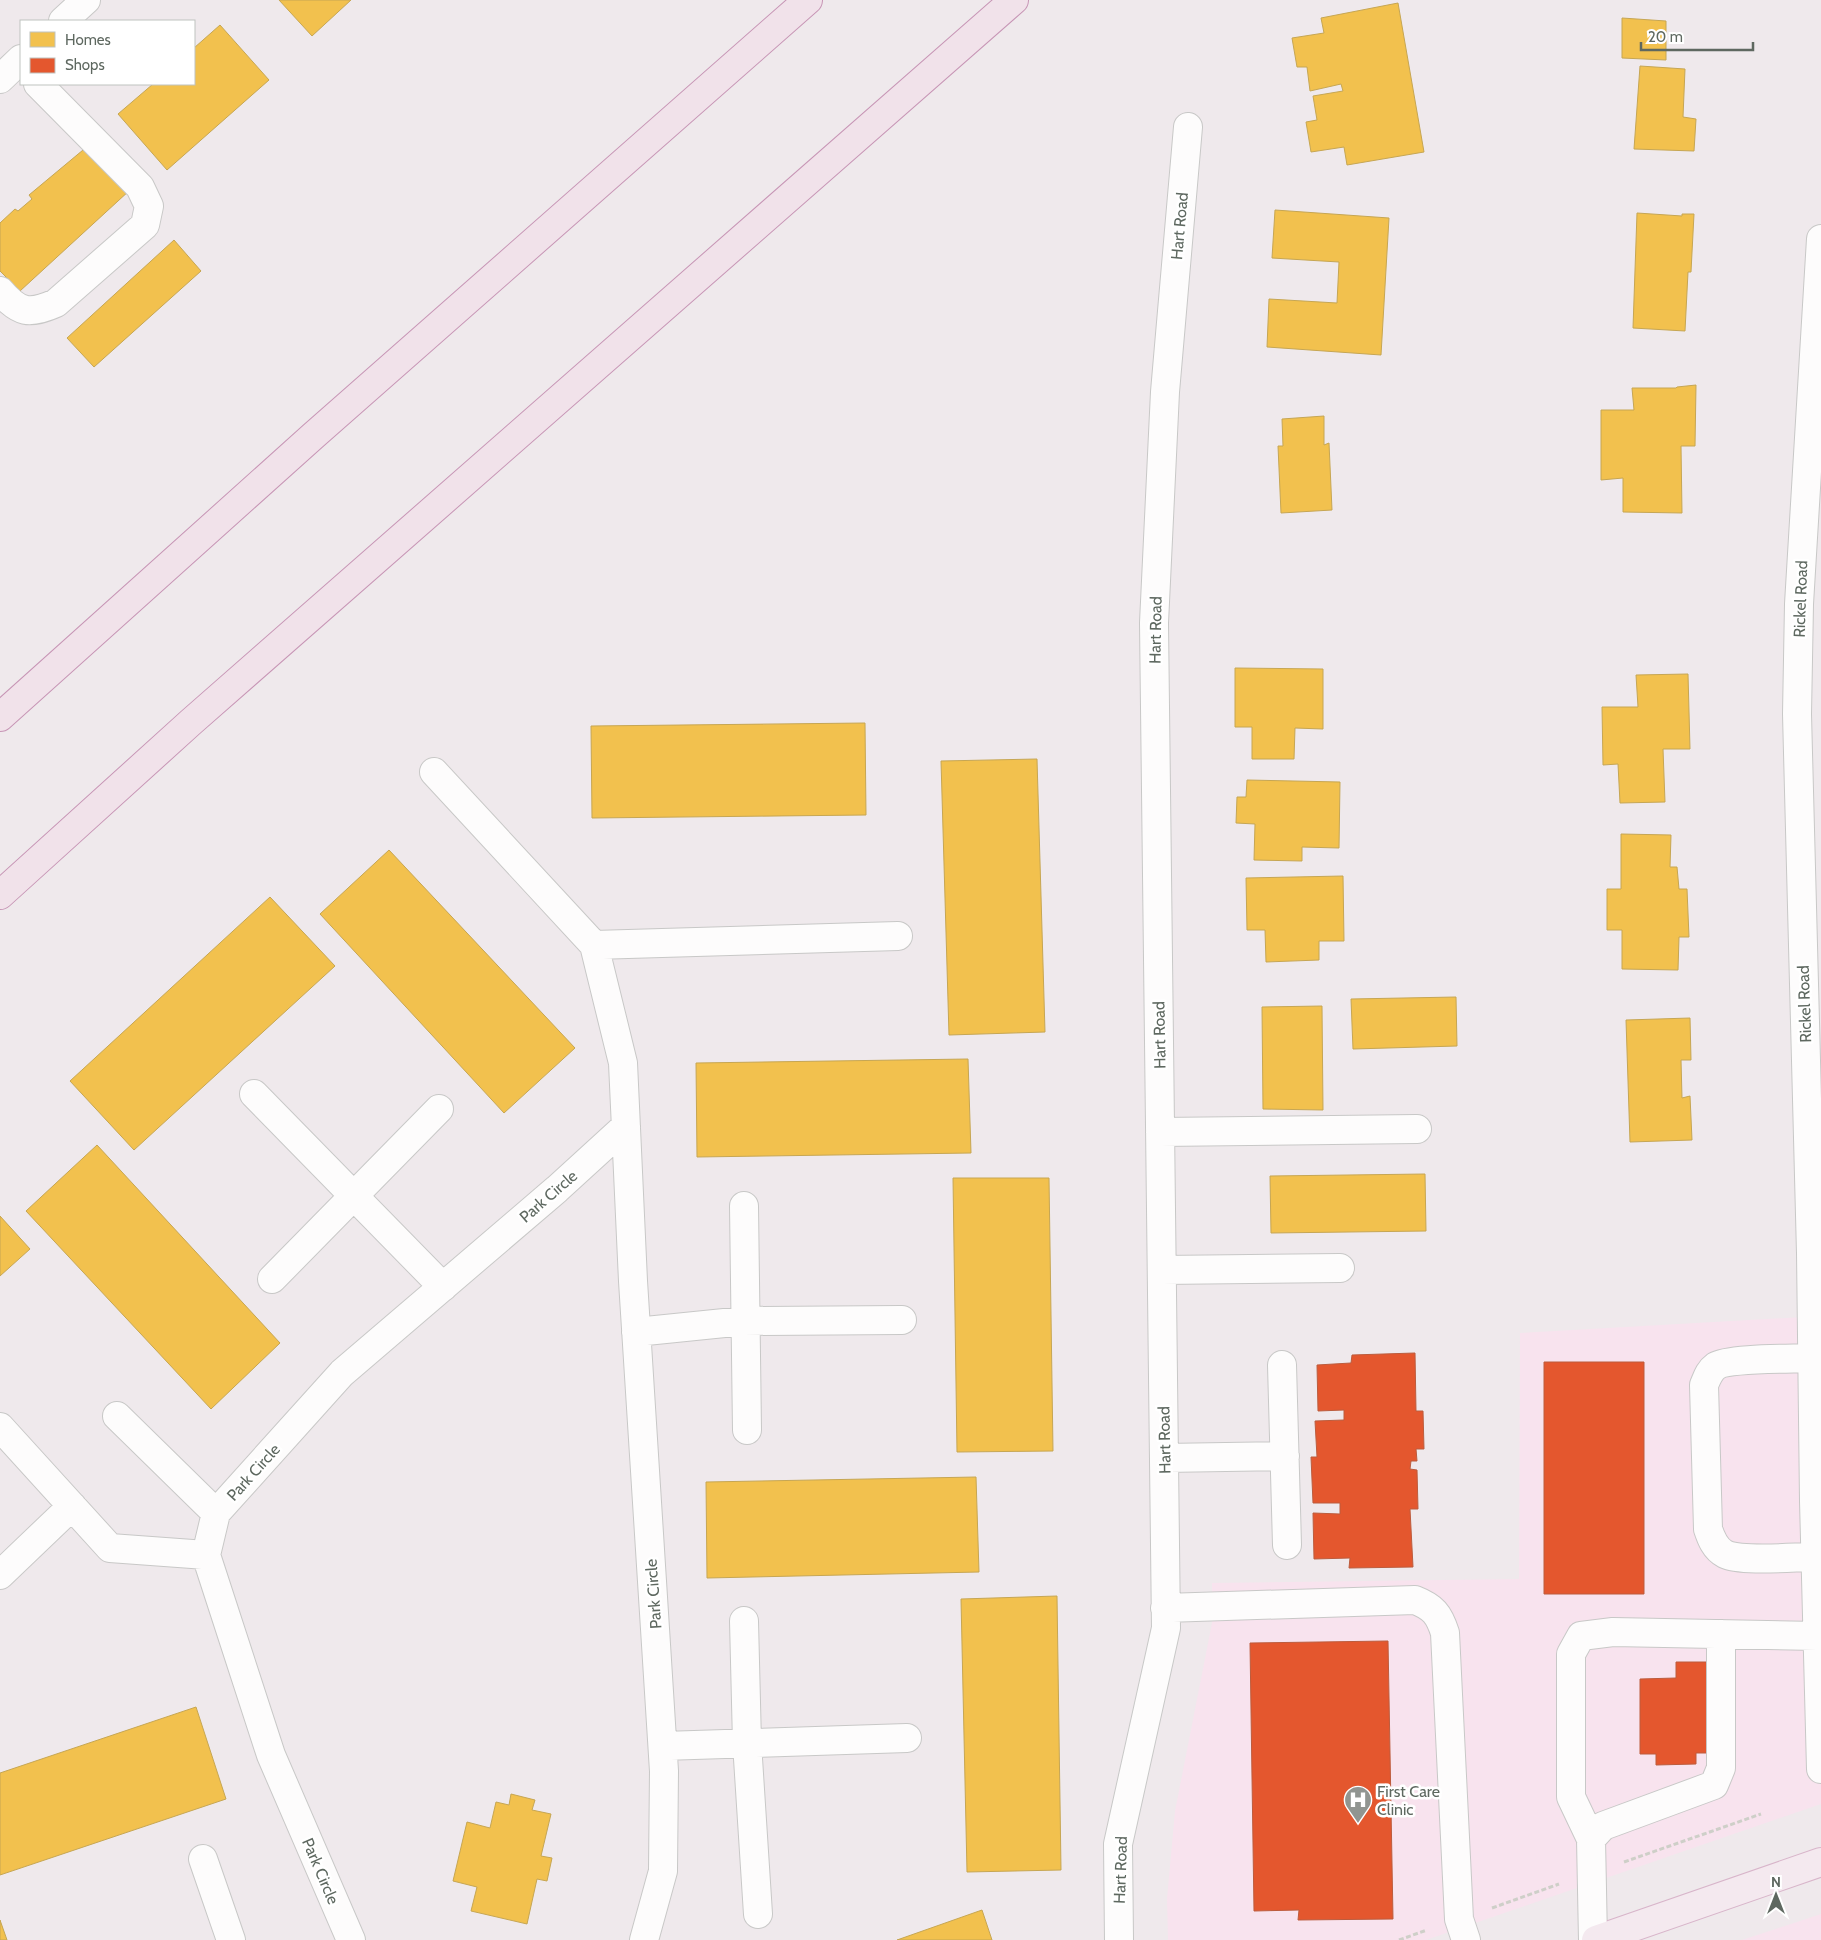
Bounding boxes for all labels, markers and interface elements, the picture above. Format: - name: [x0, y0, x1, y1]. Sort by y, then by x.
- legend: [20, 20, 195, 85]
- scale bar: [1641, 20, 1754, 52]
- text: 20 m: [1648, 28, 1683, 46]
- text: Homes: [65, 31, 111, 49]
- text: Shops: [65, 56, 105, 74]
- street label: Hart Road: [1167, 192, 1192, 261]
- street label: Rickel Road: [1790, 560, 1811, 638]
- street label: Hart Road: [1145, 596, 1166, 664]
- street label: Rickel Road: [1794, 965, 1815, 1043]
- street label: Hart Road: [1149, 1001, 1170, 1069]
- street label: Park Circle: [516, 1166, 581, 1227]
- street label: Hart Road: [1154, 1406, 1175, 1474]
- street label: Park Circle: [223, 1440, 284, 1505]
- street label: Park Circle: [642, 1558, 665, 1630]
- place label: First Care Clinic: [1377, 1782, 1440, 1819]
- hospital icon: First Care Clinic: [1343, 1785, 1373, 1824]
- street label: Park Circle: [298, 1835, 343, 1907]
- street label: Hart Road: [1110, 1836, 1131, 1904]
- north arrow: [1751, 1870, 1801, 1920]
- text: N: [1771, 1873, 1781, 1891]

